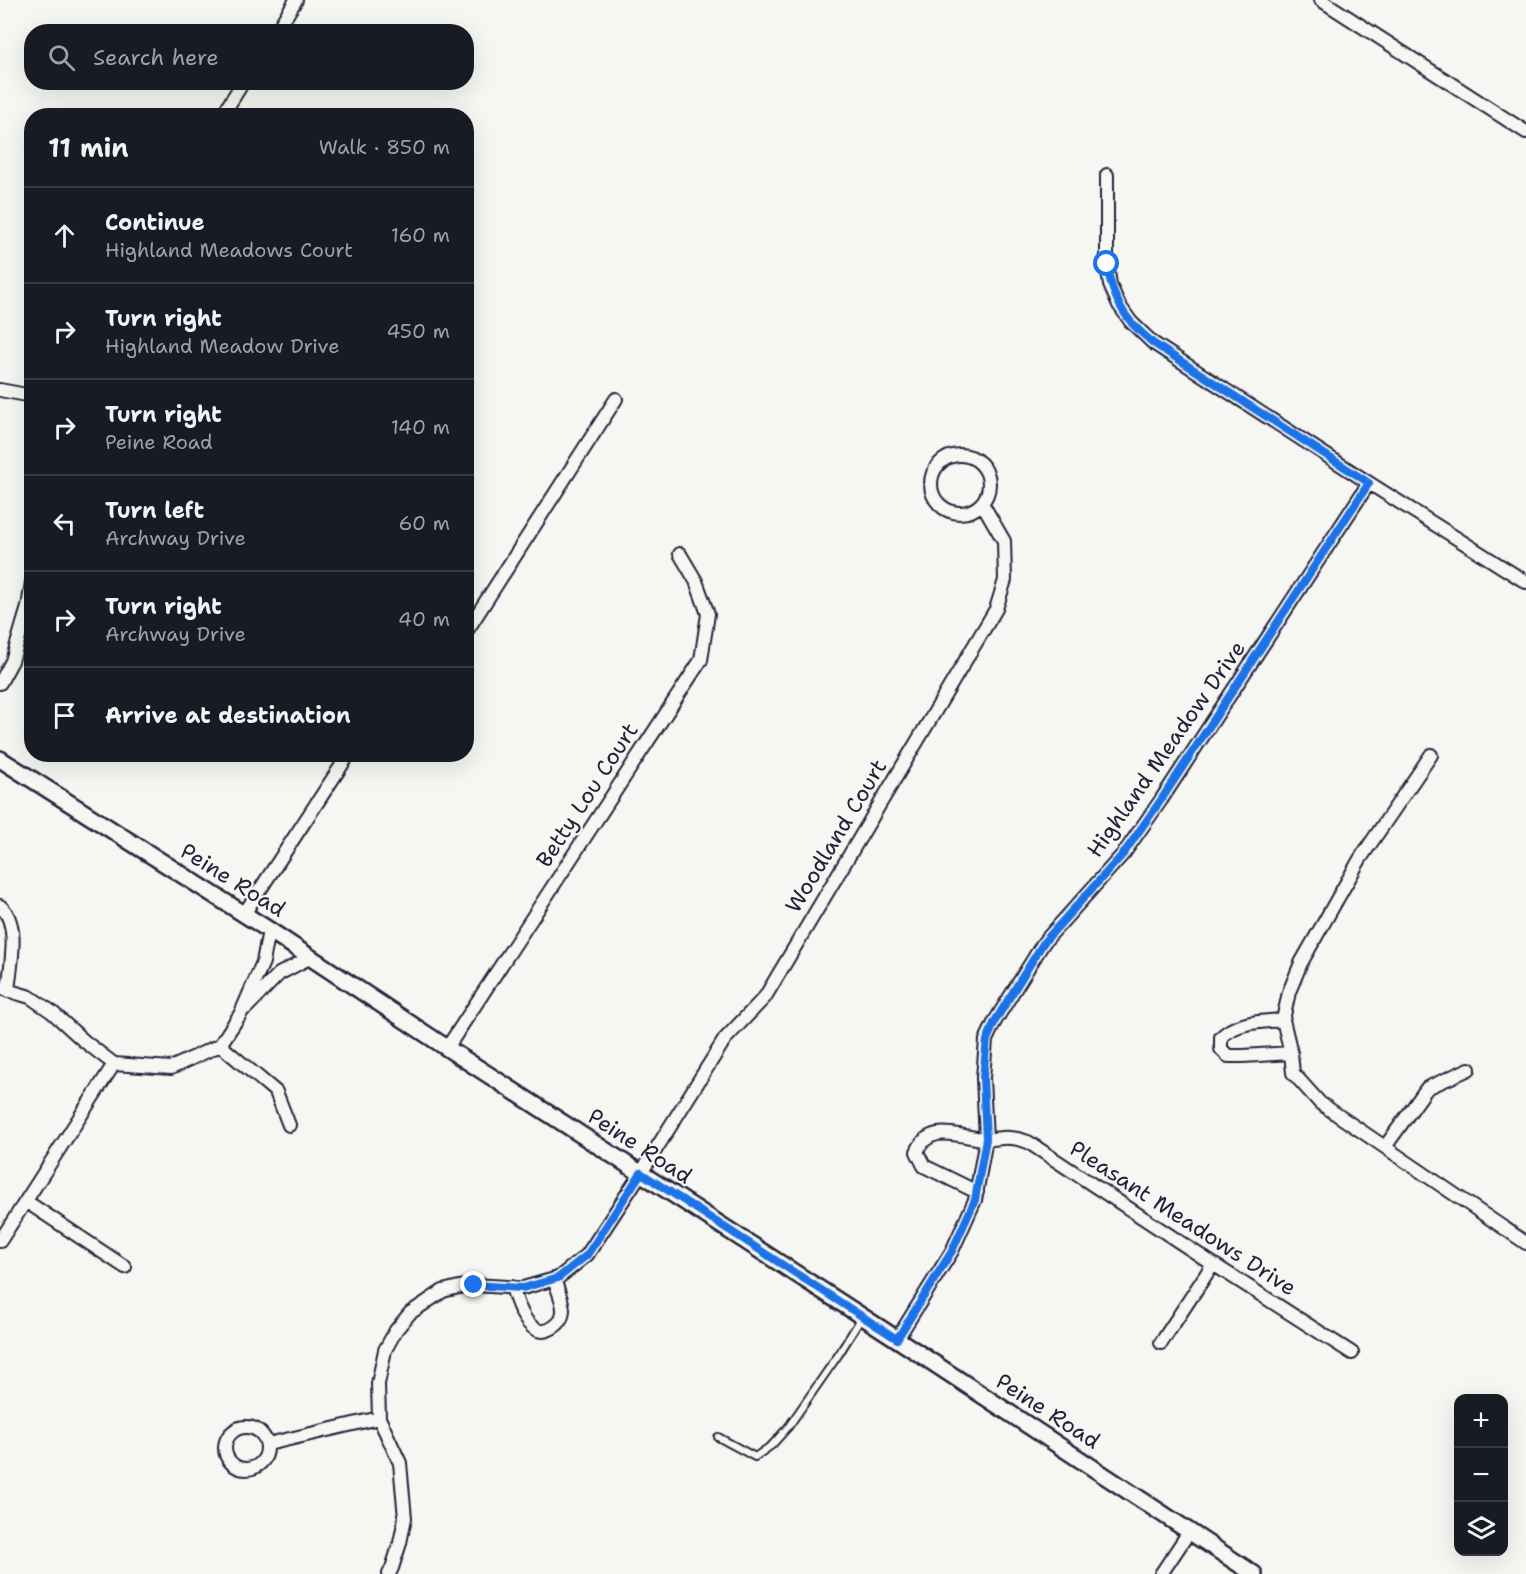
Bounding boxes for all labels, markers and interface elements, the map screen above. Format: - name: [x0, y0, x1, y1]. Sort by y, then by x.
- search box: [24, 24, 474, 90]
- icon: search: [45, 41, 78, 74]
- text: Search here: [93, 43, 219, 72]
- text: 11 min: [48, 130, 129, 165]
- text: Walk · 850 m: [319, 134, 450, 160]
- text: Continue: [105, 208, 205, 237]
- icon: ahead: [48, 219, 81, 252]
- text: 160 m: [391, 222, 450, 248]
- text: Highland Meadows Court: [105, 237, 353, 263]
- route start: [1093, 250, 1119, 276]
- text: Turn right: [105, 304, 222, 333]
- icon: right: [48, 315, 81, 348]
- text: 450 m: [386, 318, 450, 344]
- text: Highland Meadow Drive: [105, 333, 339, 359]
- text: Turn right: [105, 400, 222, 429]
- icon: right: [48, 411, 81, 444]
- text: 140 m: [391, 414, 450, 440]
- text: Peine Road: [105, 429, 213, 455]
- text: Turn left: [105, 496, 204, 525]
- icon: left: [48, 507, 81, 540]
- text: 60 m: [398, 510, 450, 536]
- text: Archway Drive: [105, 525, 246, 551]
- text: Turn right: [105, 592, 222, 621]
- icon: right: [48, 603, 81, 636]
- text: 40 m: [398, 606, 450, 632]
- text: Archway Drive: [105, 621, 246, 647]
- street label: Highland Meadow Drive: [1080, 635, 1252, 863]
- icon: arrive: [48, 699, 81, 732]
- text: Arrive at destination: [105, 701, 351, 730]
- street label: Betty Lou Court: [529, 717, 645, 873]
- street label: Woodland Court: [779, 754, 893, 918]
- street label: Peine Road: [175, 836, 291, 924]
- street label: Peine Road: [582, 1102, 698, 1190]
- street label: Pleasant Meadows Drive: [1064, 1134, 1302, 1302]
- route end: [460, 1271, 486, 1297]
- street label: Peine Road: [990, 1367, 1106, 1455]
- map controls: [1454, 1394, 1508, 1556]
- button: +: [1454, 1394, 1508, 1448]
- button: −: [1454, 1448, 1508, 1502]
- button: layers: [1454, 1502, 1508, 1556]

